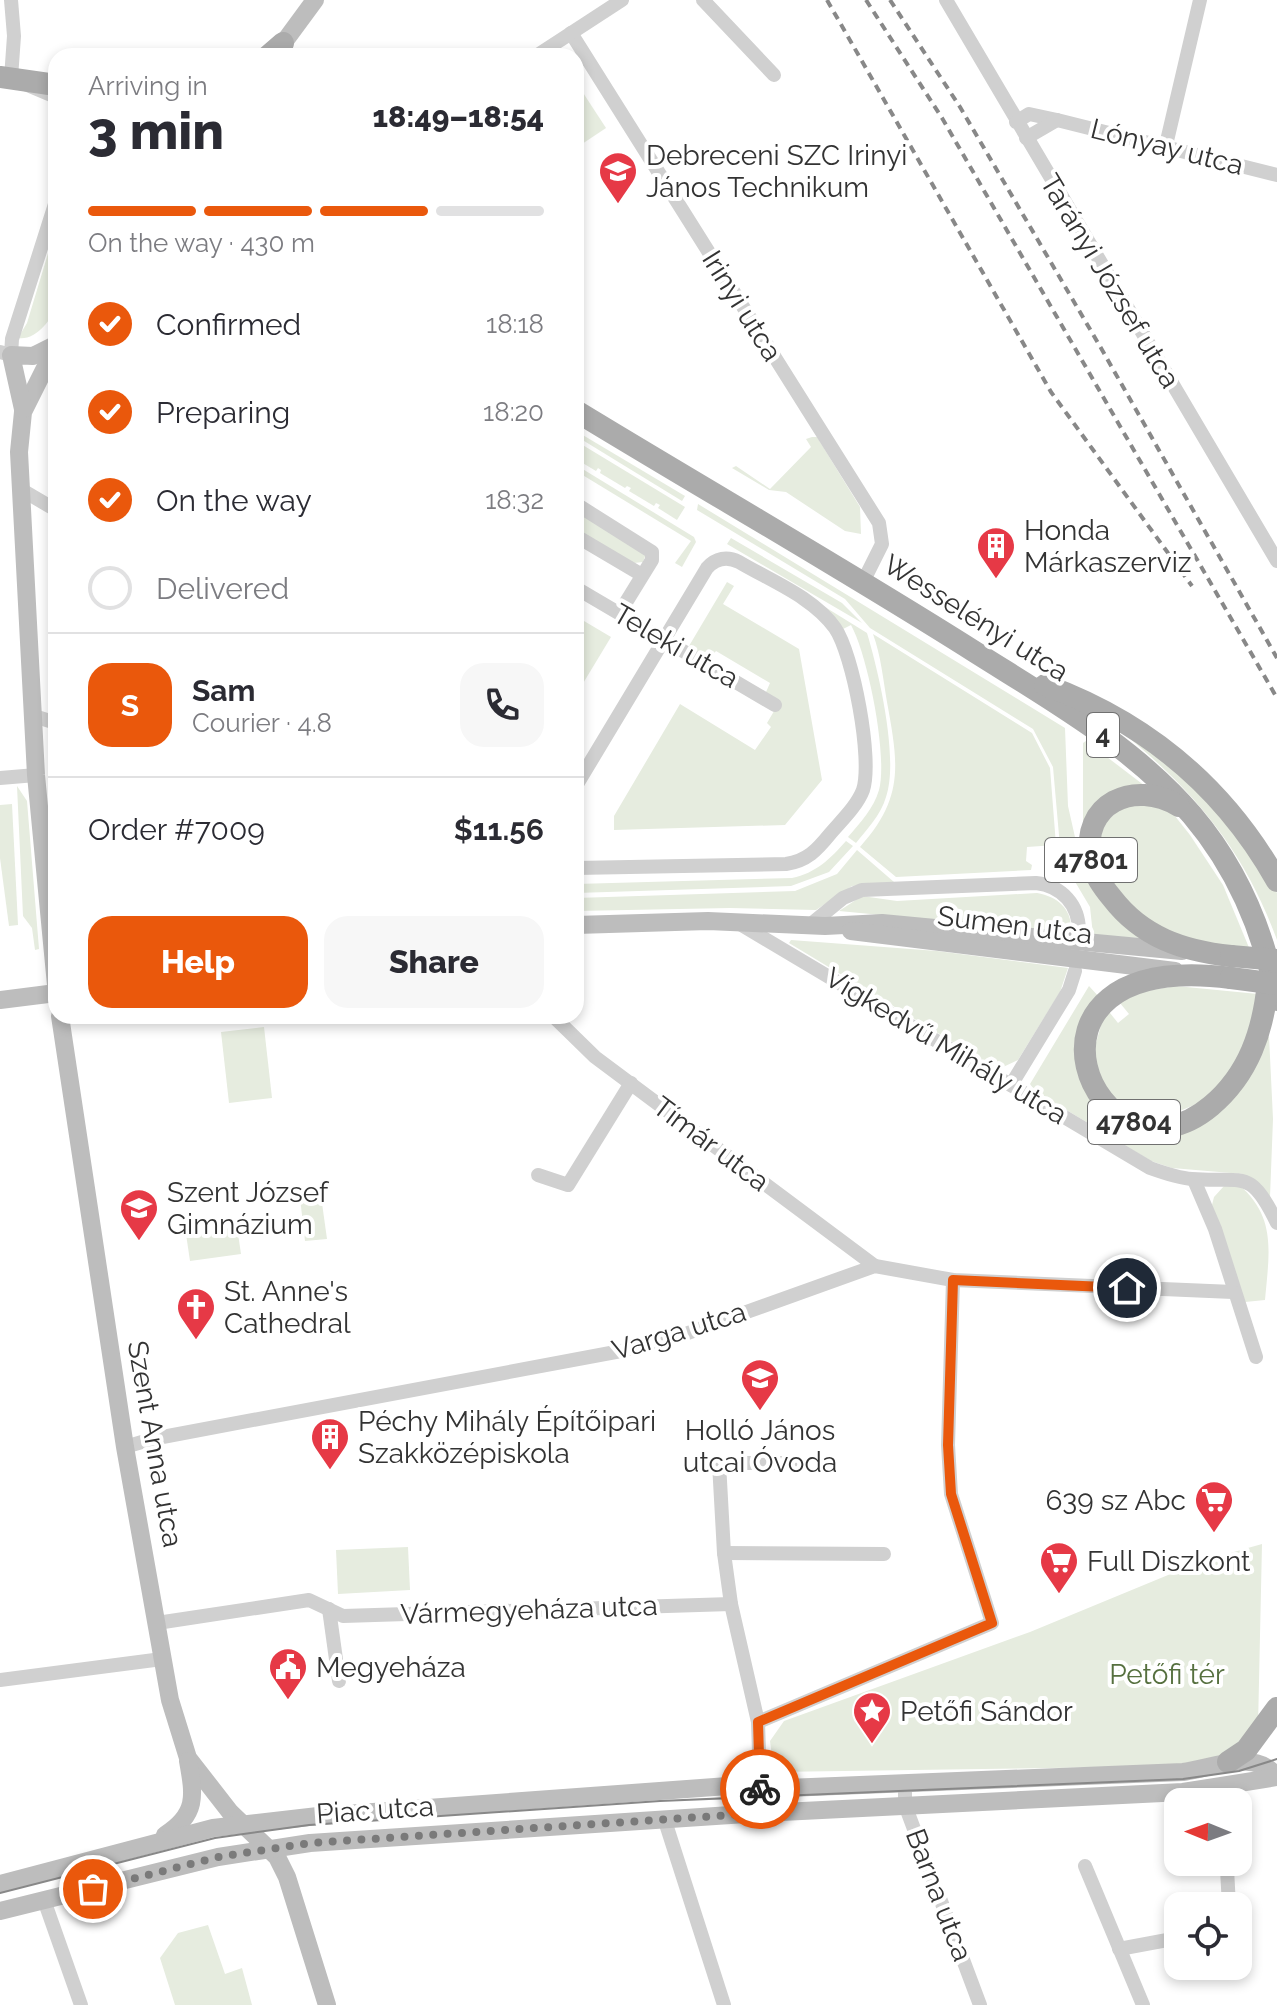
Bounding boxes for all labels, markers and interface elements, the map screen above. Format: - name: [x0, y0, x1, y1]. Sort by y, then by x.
- text: Arriving in: [88, 71, 208, 101]
- text: 18:49–18:54: [373, 99, 544, 134]
- text: 3 min: [88, 100, 224, 161]
- street label: Lónyay utca: [1087, 112, 1247, 182]
- place label: Debreceni SZC Irinyi János Technikum: [646, 139, 907, 204]
- school or university icon: Debreceni SZC Irinyi János Technikum: [597, 150, 639, 205]
- street label: Tarányi József utca: [1033, 168, 1187, 394]
- text: On the way · 430 m: [88, 228, 315, 258]
- street label: Irinyi utca: [695, 245, 789, 367]
- icon: check: [88, 302, 132, 346]
- text: Confirmed: [156, 307, 301, 342]
- text: 18:18: [486, 309, 544, 339]
- icon: check: [88, 390, 132, 434]
- text: Preparing: [156, 395, 290, 430]
- text: 18:20: [483, 397, 544, 427]
- icon: check: [88, 478, 132, 522]
- text: On the way: [156, 483, 312, 518]
- text: 18:32: [485, 485, 544, 515]
- place label: Honda Márkaszerviz: [1024, 514, 1192, 579]
- building icon: Honda Márkaszerviz: [975, 525, 1017, 580]
- street label: Wesselényi utca: [877, 548, 1075, 688]
- text: Delivered: [156, 571, 289, 606]
- street label: Teleki utca: [608, 597, 744, 695]
- button: phone: [460, 663, 544, 747]
- text: Sam: [192, 673, 255, 708]
- text: S: [121, 688, 139, 723]
- text: Courier · 4.8: [192, 708, 332, 738]
- road number: 4: [1087, 713, 1119, 757]
- text: Order #7009: [88, 812, 265, 847]
- text: $11.56: [454, 812, 544, 847]
- road number: 47801: [1045, 838, 1137, 882]
- street label: Sumen utca: [936, 899, 1094, 951]
- button: Help: [88, 916, 308, 1008]
- button: Share: [324, 916, 544, 1008]
- street label: Vígkedvű Mihály utca: [819, 961, 1073, 1131]
- street label: Tímár utca: [646, 1090, 776, 1198]
- road number: 47804: [1088, 1100, 1180, 1144]
- place label: Szent József Gimnázium: [167, 1176, 330, 1241]
- school or university icon: Szent József Gimnázium: [118, 1187, 160, 1242]
- pin: [1093, 1254, 1161, 1322]
- icon: home: [1105, 1266, 1149, 1310]
- place label: St. Anne's Cathedral: [224, 1275, 351, 1340]
- church icon: St. Anne's Cathedral: [175, 1286, 217, 1341]
- street label: Varga utca: [608, 1295, 750, 1367]
- street label: Szent Anna utca: [121, 1338, 189, 1550]
- school or university icon: Holló János utcai Óvoda: [739, 1357, 781, 1412]
- place label: Péchy Mihály Építőipari Szakközépiskola: [358, 1405, 656, 1470]
- place label: Holló János utcai Óvoda: [683, 1414, 837, 1479]
- building icon: Péchy Mihály Építőipari Szakközépiskola: [309, 1416, 351, 1471]
- supermarket icon: 639 sz Abc: [1193, 1479, 1235, 1534]
- place label: 639 sz Abc: [1045, 1484, 1186, 1517]
- supermarket icon: Full Diszkont: [1038, 1540, 1080, 1595]
- place label: Full Diszkont: [1087, 1545, 1251, 1578]
- street label: Vármegyeháza utca: [400, 1589, 658, 1631]
- public building icon: Megyeháza: [267, 1646, 309, 1701]
- place label: Megyeháza: [316, 1651, 466, 1684]
- park label: Petőfi tér: [1109, 1658, 1225, 1691]
- place icon: Petőfi Sándor: [851, 1690, 893, 1745]
- place label: Petőfi Sándor: [900, 1695, 1073, 1728]
- courier: [720, 1749, 800, 1829]
- icon: bike: [738, 1767, 782, 1811]
- north arrow: [1164, 1788, 1252, 1876]
- map controls: [1164, 1788, 1252, 1980]
- street label: Piac utca: [315, 1789, 435, 1831]
- street label: Barna utca: [899, 1824, 979, 1966]
- pin: [59, 1855, 127, 1923]
- icon: bag: [71, 1867, 115, 1911]
- button: locate: [1164, 1892, 1252, 1980]

